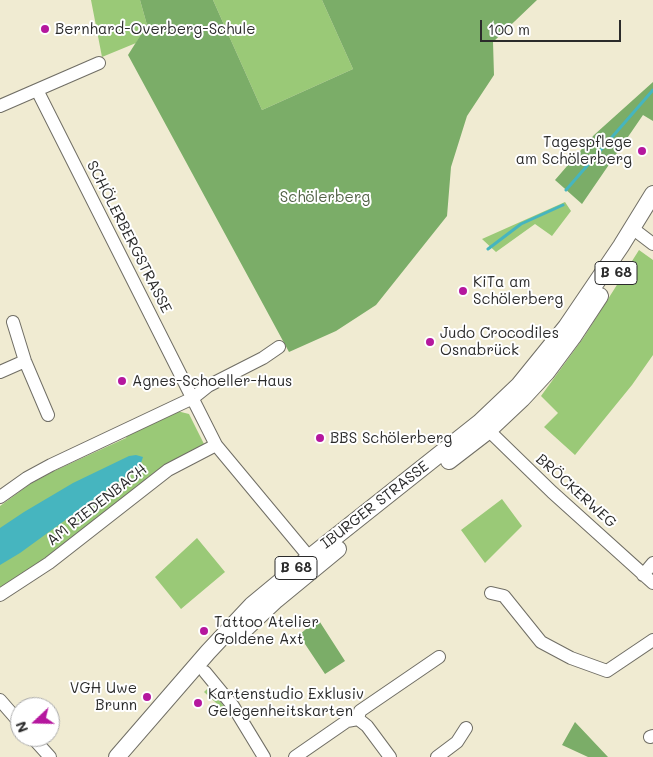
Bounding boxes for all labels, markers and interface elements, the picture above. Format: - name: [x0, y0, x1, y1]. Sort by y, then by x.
- scale bar: [483, 10, 624, 42]
- text: 100 m: [488, 19, 530, 39]
- place label: Bernhard-Overberg-Schule: [55, 20, 256, 38]
- marker: Bernhard-Overberg-Schule: [39, 23, 51, 35]
- place label: Tagespflege am Schölerberg: [516, 133, 632, 168]
- marker: Tagespflege am Schölerberg: [636, 145, 648, 157]
- street label: SCHÖLERBERGSTRASSE: [83, 158, 175, 316]
- park label: Schölerberg: [280, 188, 370, 206]
- road number: B 68: [595, 262, 637, 284]
- place label: KiTa am Schölerberg: [473, 273, 563, 308]
- marker: KiTa am Schölerberg: [457, 285, 469, 297]
- place label: Judo Crocodiles Osnabrück: [440, 324, 559, 359]
- marker: Judo Crocodiles Osnabrück: [424, 336, 436, 348]
- place label: Agnes-Schoeller-Haus: [132, 372, 292, 390]
- marker: Agnes-Schoeller-Haus: [116, 375, 128, 387]
- place label: BBS Schölerberg: [330, 429, 452, 447]
- marker: BBS Schölerberg: [314, 432, 326, 444]
- street label: BRÖCKERWEG: [532, 450, 620, 532]
- street label: IBURGER STRASSE: [317, 457, 433, 553]
- street label: AM RIEDENBACH: [43, 460, 151, 550]
- road number: B 68: [275, 556, 317, 580]
- place label: Tattoo Atelier Goldene Axt: [214, 613, 319, 648]
- marker: Tattoo Atelier Goldene Axt: [198, 625, 210, 637]
- place label: VGH Uwe Brunn: [70, 679, 137, 714]
- place label: Kartenstudio Exklusiv Gelegenheitskarten: [208, 685, 364, 720]
- marker: VGH Uwe Brunn: [141, 691, 153, 703]
- north arrow: [10, 697, 60, 747]
- marker: Kartenstudio Exklusiv Gelegenheitskarten: [192, 697, 204, 709]
- text: N: [11, 719, 32, 736]

